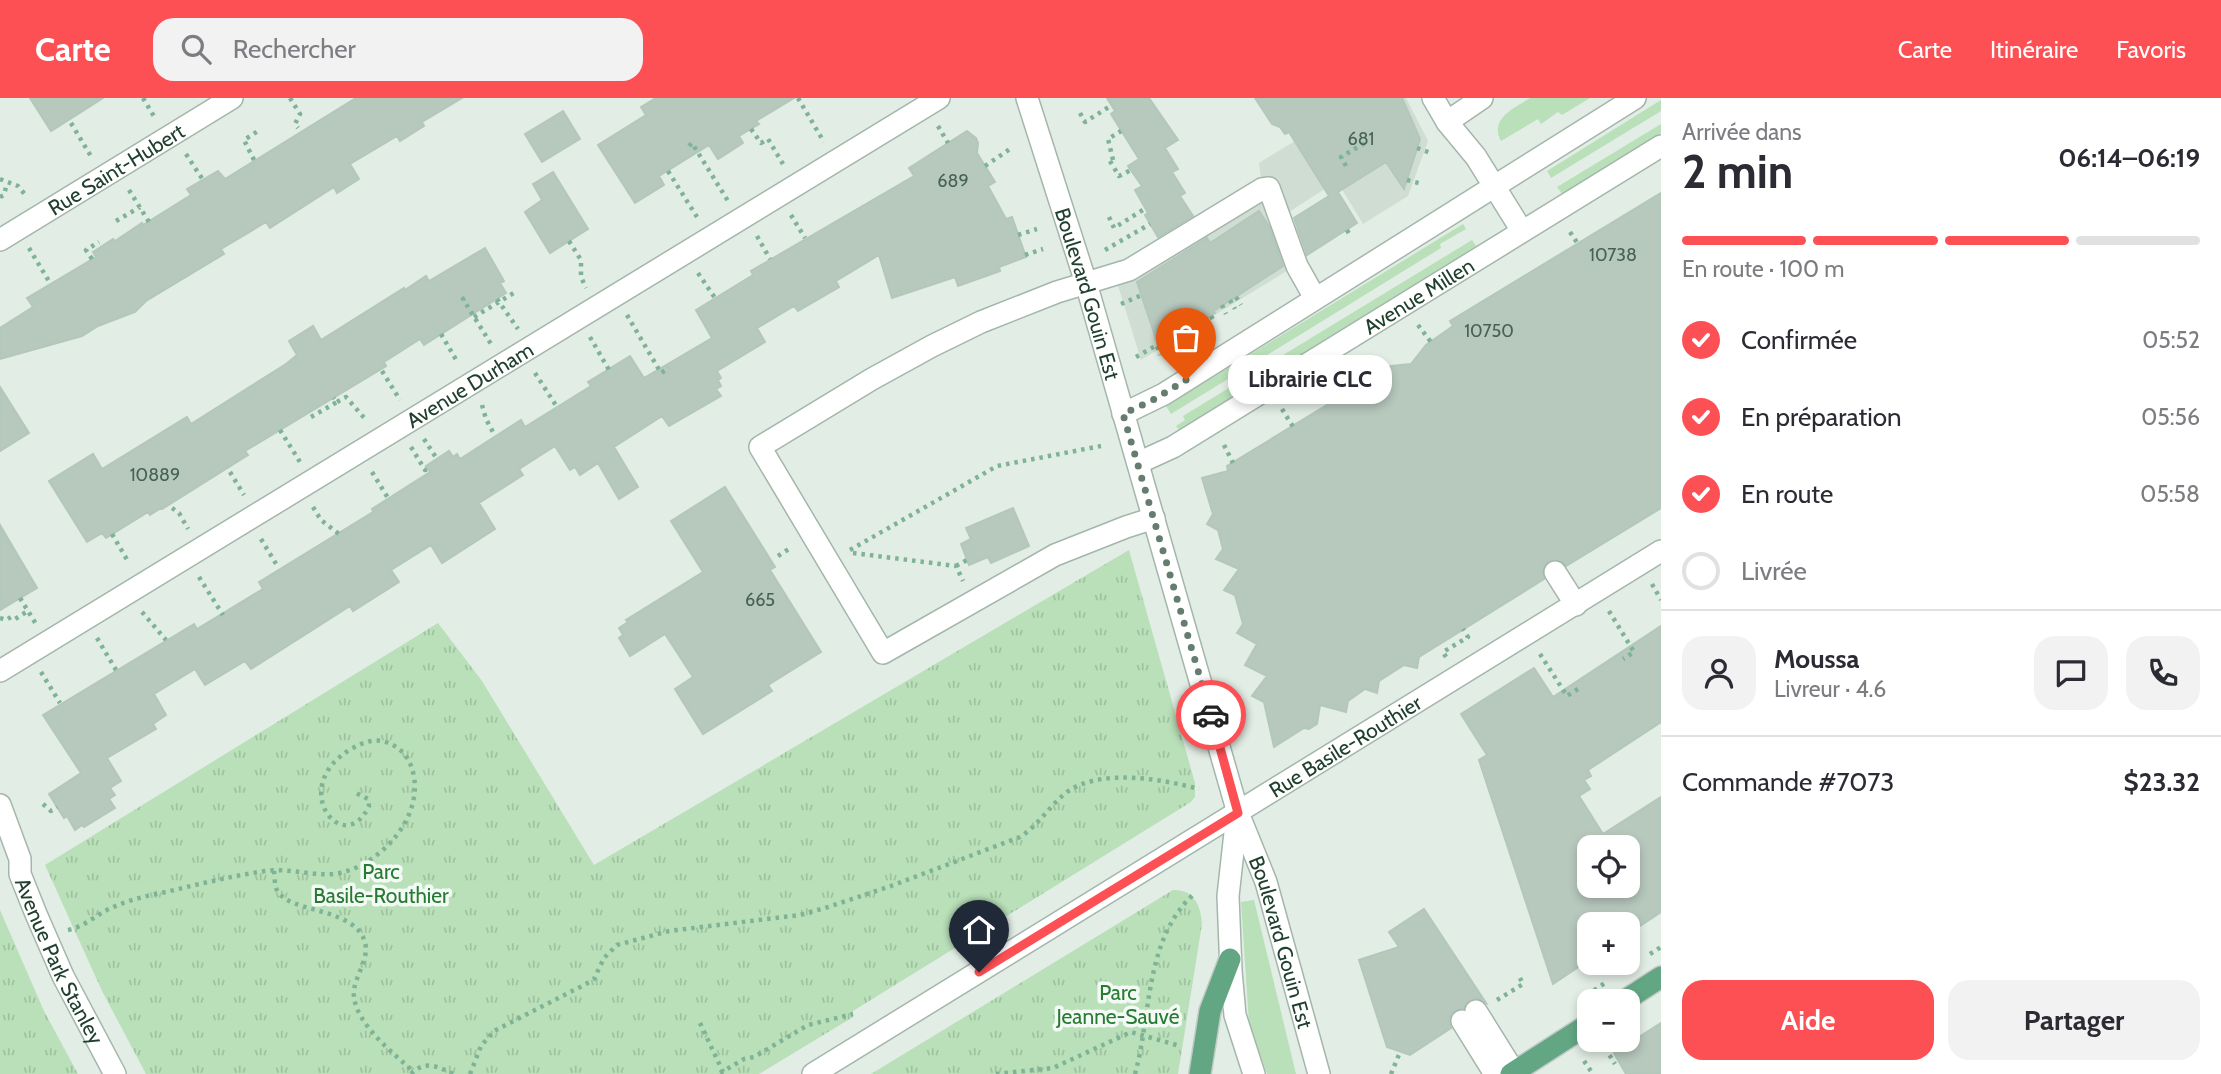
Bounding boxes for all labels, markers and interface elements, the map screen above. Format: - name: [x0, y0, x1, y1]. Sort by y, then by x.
- search box: [153, 18, 643, 81]
- text: Carte: [35, 29, 111, 69]
- icon: search: [177, 30, 215, 68]
- text: Rechercher: [233, 33, 356, 65]
- text: Carte: [1898, 35, 1952, 64]
- text: Itinéraire: [1990, 35, 2078, 64]
- text: Favoris: [2116, 35, 2186, 64]
- street label: Rue Saint-Hubert: [43, 118, 189, 220]
- text: Arrivée dans: [1682, 118, 1802, 146]
- house number: 681: [1347, 128, 1375, 150]
- text: 06:14–06:19: [2058, 142, 2200, 174]
- text: 2 min: [1682, 144, 1793, 200]
- house number: 689: [937, 170, 969, 192]
- street label: Boulevard Gouin Est: [1050, 204, 1126, 383]
- house number: 10738: [1589, 244, 1637, 266]
- street label: Avenue Millen: [1359, 252, 1478, 339]
- text: En route · 100 m: [1682, 255, 1844, 283]
- pin: [1156, 308, 1216, 380]
- icon: bag: [1167, 319, 1205, 357]
- house number: 10750: [1464, 320, 1514, 342]
- icon: check: [1682, 321, 1720, 359]
- text: Confirmée: [1741, 324, 1857, 356]
- text: 05:52: [2142, 326, 2200, 354]
- street label: Avenue Durham: [401, 336, 538, 433]
- callout: Librairie CLC: [1228, 356, 1392, 404]
- text: Librairie CLC: [1248, 365, 1372, 393]
- icon: check: [1682, 398, 1720, 436]
- text: En préparation: [1741, 401, 1902, 433]
- text: 05:56: [2141, 403, 2200, 431]
- house number: 10889: [130, 464, 180, 486]
- icon: check: [1682, 475, 1720, 513]
- text: En route: [1741, 478, 1833, 510]
- text: 05:58: [2140, 480, 2200, 508]
- text: Livrée: [1741, 555, 1807, 587]
- house number: 665: [745, 589, 775, 611]
- button: person: [1682, 636, 1756, 710]
- button: chat: [2034, 636, 2108, 710]
- button: phone: [2126, 636, 2200, 710]
- text: Moussa: [1774, 643, 1859, 675]
- text: Livreur · 4.6: [1774, 675, 1886, 703]
- courier: [1176, 680, 1246, 750]
- street label: Rue Basile-Routhier: [1264, 689, 1426, 802]
- icon: car: [1192, 696, 1230, 734]
- text: Commande #7073: [1682, 766, 1894, 798]
- text: $23.32: [2124, 766, 2200, 798]
- map controls: [1577, 835, 1640, 1052]
- button: locate: [1577, 835, 1640, 898]
- street label: Boulevard Gouin Est: [1244, 852, 1318, 1031]
- park label: Parc Basile-Routhier: [313, 859, 449, 908]
- street label: Avenue Park Stanley: [10, 874, 109, 1049]
- pin: [949, 900, 1009, 972]
- icon: home: [960, 911, 998, 949]
- button: +: [1577, 912, 1640, 975]
- park label: Parc Jeanne-Sauvé: [1056, 980, 1180, 1029]
- button: Aide: [1682, 980, 1934, 1060]
- button: Partager: [1948, 980, 2200, 1060]
- button: −: [1577, 989, 1640, 1052]

